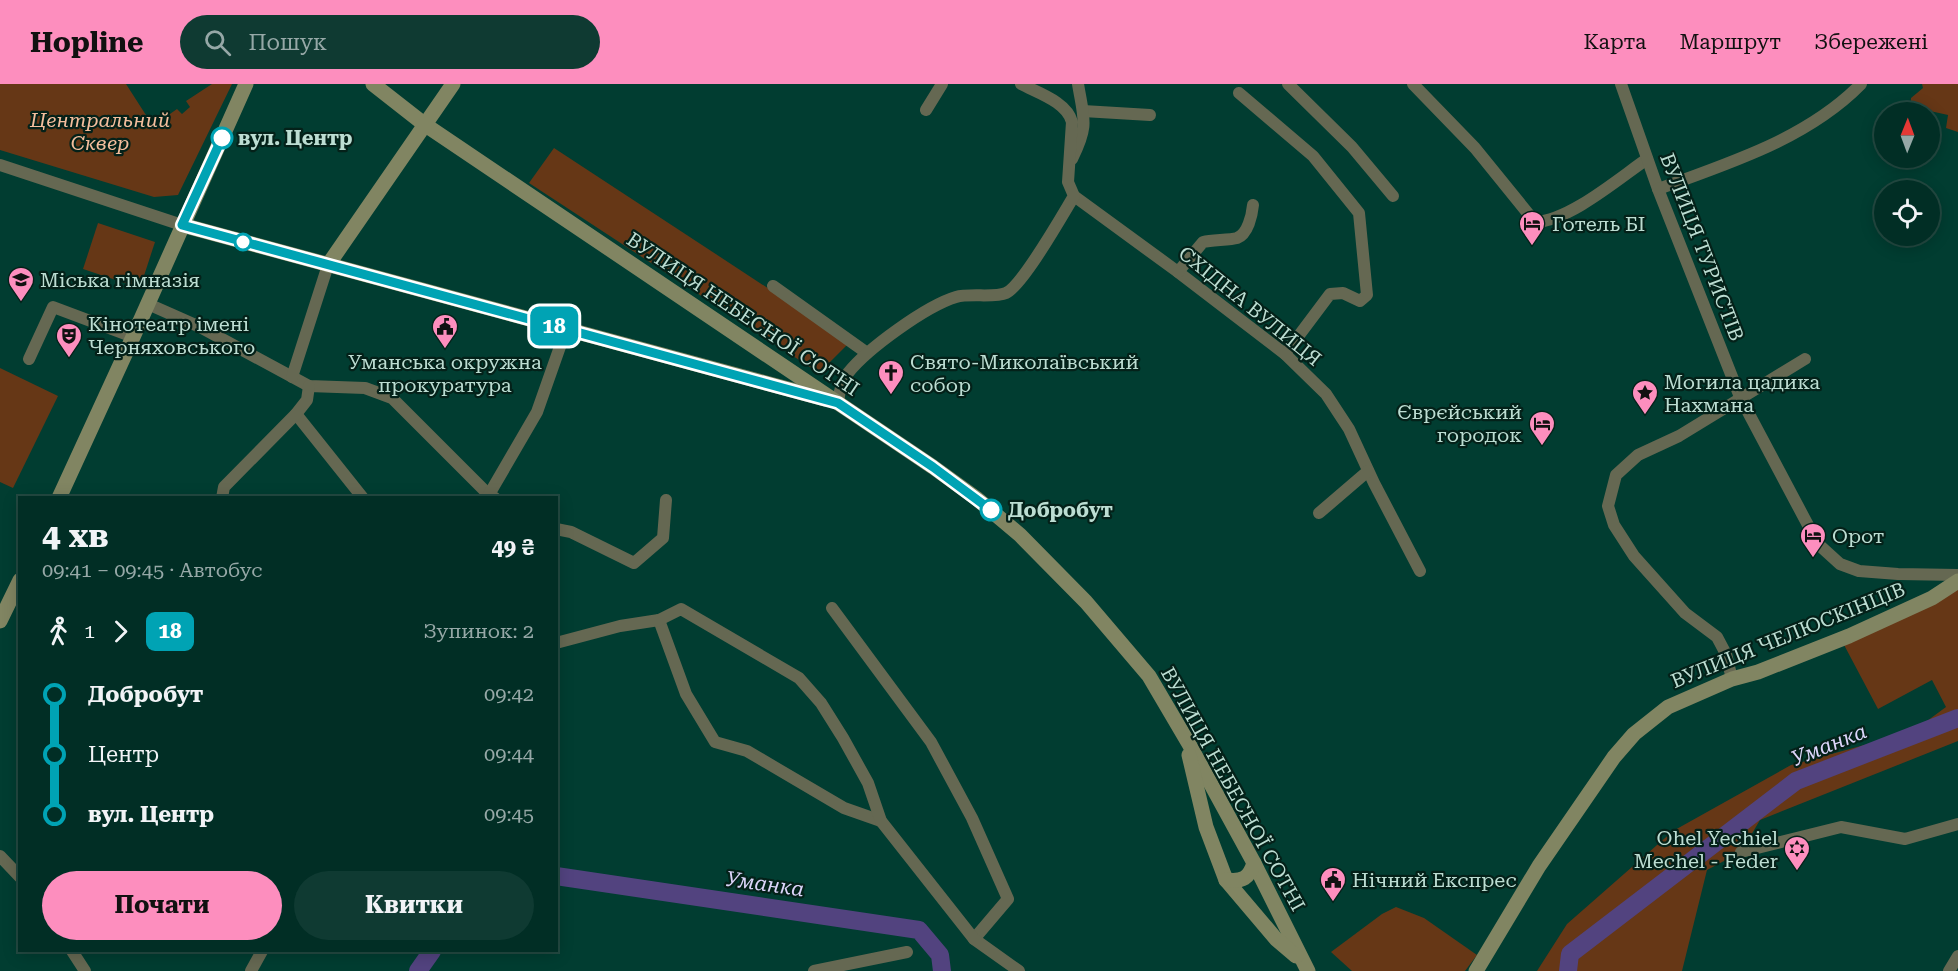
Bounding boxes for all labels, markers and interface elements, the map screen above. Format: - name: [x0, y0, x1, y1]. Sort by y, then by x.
- search box: [180, 15, 600, 69]
- text: Hopline: [30, 26, 144, 59]
- icon: search: [201, 26, 234, 59]
- text: Пошук: [249, 30, 327, 55]
- text: Карта: [1584, 30, 1646, 54]
- text: Маршрут: [1679, 30, 1781, 54]
- text: Збережені: [1814, 30, 1928, 54]
- north arrow: [1874, 102, 1940, 168]
- map controls: [1874, 102, 1940, 246]
- park label: Центральний Сквер: [29, 108, 170, 155]
- place label: вул. Центр: [238, 126, 353, 150]
- marker: вул. Центр: [211, 127, 233, 149]
- street label: ВУЛИЦЯ ТУРИСТІВ: [1655, 150, 1749, 344]
- button: locate: [1874, 180, 1940, 246]
- hotel icon: Готель БІ: [1517, 209, 1547, 247]
- place label: Готель БІ: [1552, 212, 1645, 236]
- street label: ВУЛИЦЯ НЕБЕСНОЇ СОТНІ: [622, 227, 864, 401]
- unlabelled marker: [234, 233, 252, 251]
- street label: СХІДНА ВУЛИЦЯ: [1174, 241, 1326, 371]
- school or university icon: Міська гімназія: [6, 265, 36, 303]
- place label: Міська гімназія: [40, 268, 200, 292]
- line badge: 18: [527, 306, 581, 346]
- place label: Кінотеатр імені Черняховського: [88, 312, 255, 359]
- public building icon: Уманська окружна прокуратура: [430, 312, 460, 350]
- text: 18: [542, 314, 566, 338]
- theatre icon: Кінотеатр імені Черняховського: [54, 321, 84, 359]
- place label: Уманська окружна прокуратура: [348, 350, 542, 397]
- place label: Свято-Миколаївський собор: [910, 350, 1139, 397]
- church icon: Свято-Миколаївський собор: [876, 358, 906, 396]
- place label: Могила цадика Нахмана: [1664, 370, 1820, 417]
- place icon: Могила цадика Нахмана: [1630, 378, 1660, 416]
- place label: Єврєйський городок: [1397, 400, 1522, 447]
- hotel icon: Єврєйський городок: [1527, 409, 1557, 447]
- place label: Добробут: [1008, 498, 1113, 522]
- marker: Добробут: [980, 499, 1002, 521]
- text: 4 хв: [42, 516, 109, 555]
- hotel icon: Орот: [1798, 521, 1828, 559]
- place label: Орот: [1832, 524, 1884, 548]
- text: 49 ₴: [491, 535, 534, 560]
- text: 09:41 – 09:45 · Автобус: [42, 558, 262, 582]
- street label: ВУЛИЦЯ ЧЕЛЮСКІНЦІВ: [1667, 577, 1909, 693]
- icon: walk: [42, 615, 75, 648]
- icon: forward: [104, 615, 137, 648]
- text: 1: [84, 619, 95, 643]
- text: 18: [158, 619, 182, 643]
- text: Зупинок: 2: [423, 619, 534, 643]
- street label: ВУЛИЦЯ НЕБЕСНОЇ СОТНІ: [1156, 663, 1310, 915]
- text: Добробут: [88, 682, 203, 707]
- text: 09:42: [484, 682, 534, 706]
- water label: Уманка: [1788, 719, 1870, 771]
- text: Центр: [88, 742, 159, 767]
- text: 09:44: [484, 742, 534, 766]
- text: вул. Центр: [88, 802, 214, 827]
- text: 09:45: [484, 802, 534, 826]
- place label: Ohel Yechiel Mechel - Feder: [1634, 826, 1778, 873]
- synagogue icon: Ohel Yechiel Mechel - Feder: [1782, 834, 1812, 872]
- public building icon: Нічний Експрес: [1318, 865, 1348, 903]
- water label: Уманка: [724, 867, 806, 901]
- place label: Нічний Експрес: [1352, 868, 1517, 892]
- button: Почати: [42, 871, 282, 940]
- button: Квитки: [294, 871, 534, 940]

